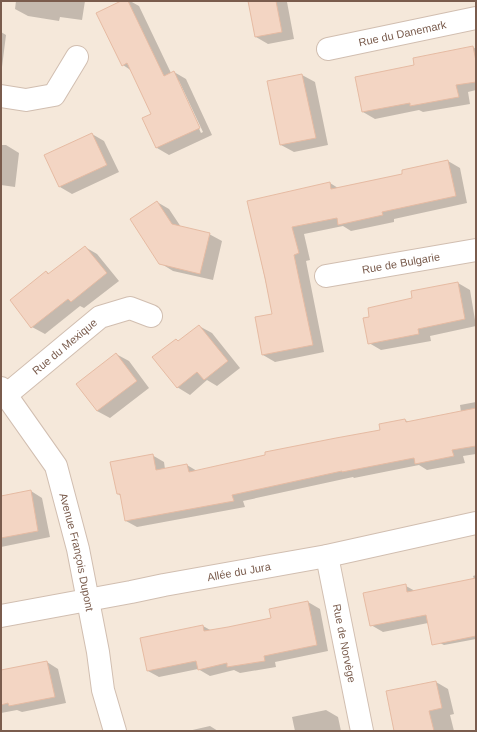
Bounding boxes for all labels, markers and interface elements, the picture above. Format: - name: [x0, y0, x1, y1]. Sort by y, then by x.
- street label: Rue du Danemark: [357, 18, 448, 48]
- street label: Rue de Bulgarie: [361, 250, 441, 276]
- street label: Rue du Mexique: [30, 316, 99, 377]
- street label: Avenue François Dupont: [57, 492, 96, 612]
- street label: Allée du Jura: [206, 560, 272, 583]
- street label: Rue de Norvège: [331, 603, 358, 684]

